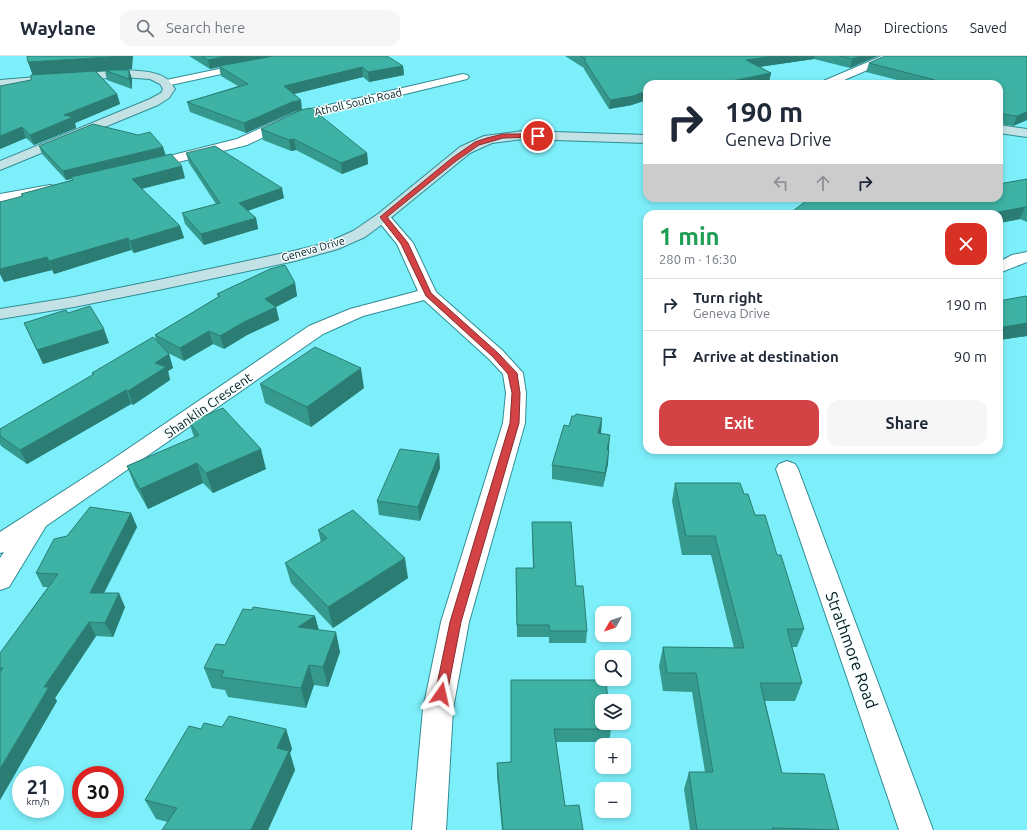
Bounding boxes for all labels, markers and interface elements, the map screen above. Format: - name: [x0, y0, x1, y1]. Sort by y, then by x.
- search box: [120, 10, 400, 46]
- text: Waylane: [20, 17, 96, 39]
- icon: search: [134, 17, 156, 39]
- text: Search here: [166, 19, 245, 36]
- text: Map: [834, 20, 862, 36]
- text: Directions: [884, 20, 948, 36]
- text: Saved: [970, 20, 1007, 36]
- street label: Atholl South Road: [313, 86, 403, 118]
- icon: right: [659, 96, 711, 148]
- text: 190 m: [725, 96, 803, 127]
- pin: [521, 119, 555, 153]
- icon: arrive: [527, 125, 549, 147]
- text: Geneva Drive: [725, 129, 832, 149]
- icon: left: [770, 172, 792, 194]
- icon: ahead: [812, 172, 834, 194]
- icon: right: [854, 172, 876, 194]
- text: 1 min: [659, 223, 720, 250]
- button: close: [945, 223, 987, 265]
- street label: Geneva Drive: [280, 234, 346, 264]
- text: 280 m · 16:30: [659, 252, 737, 266]
- text: Turn right: [693, 289, 763, 306]
- icon: right: [659, 294, 681, 316]
- text: 190 m: [945, 296, 987, 313]
- text: Geneva Drive: [693, 306, 770, 320]
- icon: arrive: [659, 346, 681, 368]
- text: Arrive at destination: [693, 348, 839, 365]
- text: 90 m: [954, 348, 987, 365]
- street label: Shanklin Crescent: [162, 370, 254, 440]
- button: Exit: [659, 400, 819, 446]
- button: Share: [827, 400, 987, 446]
- street label: Strathmore Road: [823, 589, 881, 711]
- north arrow: [595, 606, 631, 642]
- map controls: [595, 606, 631, 818]
- button: search: [595, 650, 631, 686]
- position arrow: [420, 673, 462, 715]
- button: layers: [595, 694, 631, 730]
- button: +: [595, 738, 631, 774]
- speed limit sign: 30: [72, 766, 124, 818]
- text: 21: [27, 775, 49, 798]
- button: −: [595, 782, 631, 818]
- text: km/h: [26, 796, 50, 807]

